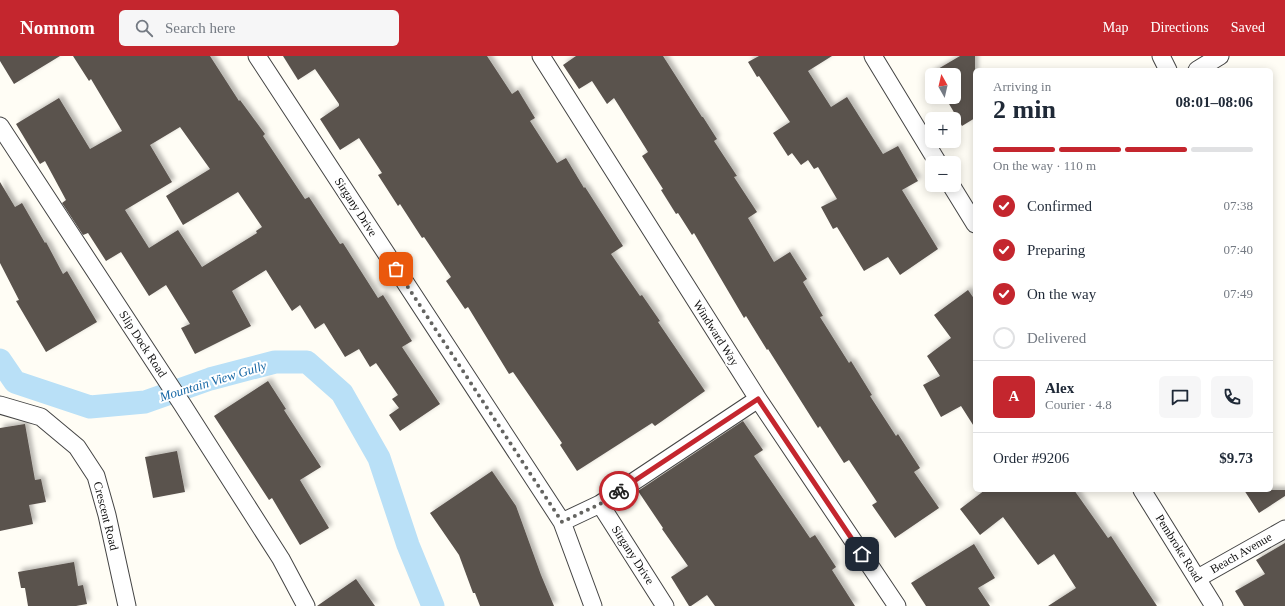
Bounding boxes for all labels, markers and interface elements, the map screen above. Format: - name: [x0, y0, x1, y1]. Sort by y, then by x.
- search box: [119, 10, 399, 46]
- text: Nomnom: [20, 17, 95, 38]
- icon: search: [133, 17, 155, 39]
- text: Search here: [165, 20, 235, 36]
- text: Map: [1103, 20, 1128, 35]
- text: Directions: [1150, 20, 1209, 35]
- text: Saved: [1231, 20, 1265, 35]
- north arrow: [925, 68, 961, 104]
- map controls: [925, 68, 961, 192]
- text: Arriving in: [993, 79, 1051, 94]
- text: 08:01–08:06: [1176, 94, 1253, 110]
- text: 2 min: [993, 95, 1056, 124]
- button: +: [925, 112, 961, 148]
- button: −: [925, 156, 961, 192]
- text: On the way · 110 m: [993, 158, 1096, 173]
- street label: Sirgany Drive: [332, 175, 380, 239]
- icon: check: [993, 195, 1015, 217]
- text: Confirmed: [1027, 198, 1092, 214]
- text: 07:38: [1223, 198, 1253, 213]
- icon: check: [993, 239, 1015, 261]
- text: Preparing: [1027, 242, 1085, 258]
- text: 07:40: [1223, 242, 1253, 257]
- pin: [379, 252, 413, 286]
- icon: bag: [385, 258, 407, 280]
- icon: check: [993, 283, 1015, 305]
- text: On the way: [1027, 286, 1096, 302]
- text: 07:49: [1223, 286, 1253, 301]
- street label: Windward Way: [690, 298, 742, 368]
- street label: Slip Dock Road: [116, 308, 170, 380]
- text: Delivered: [1027, 330, 1086, 346]
- water label: Mountain View Gully: [157, 358, 268, 405]
- button: chat: [1159, 376, 1201, 418]
- button: phone: [1211, 376, 1253, 418]
- text: Alex: [1045, 380, 1074, 396]
- text: A: [1009, 388, 1019, 404]
- text: Courier · 4.8: [1045, 397, 1112, 412]
- text: Order #9206: [993, 450, 1069, 466]
- text: $9.73: [1219, 450, 1253, 466]
- courier: [599, 471, 639, 511]
- street label: Crescent Road: [91, 480, 121, 552]
- icon: bike: [608, 480, 630, 502]
- street label: Pembroke Road: [1153, 512, 1205, 584]
- street label: Sirgany Drive: [609, 523, 657, 587]
- street label: Beach Avenue: [1208, 530, 1274, 576]
- pin: [845, 537, 879, 571]
- icon: home: [851, 543, 873, 565]

